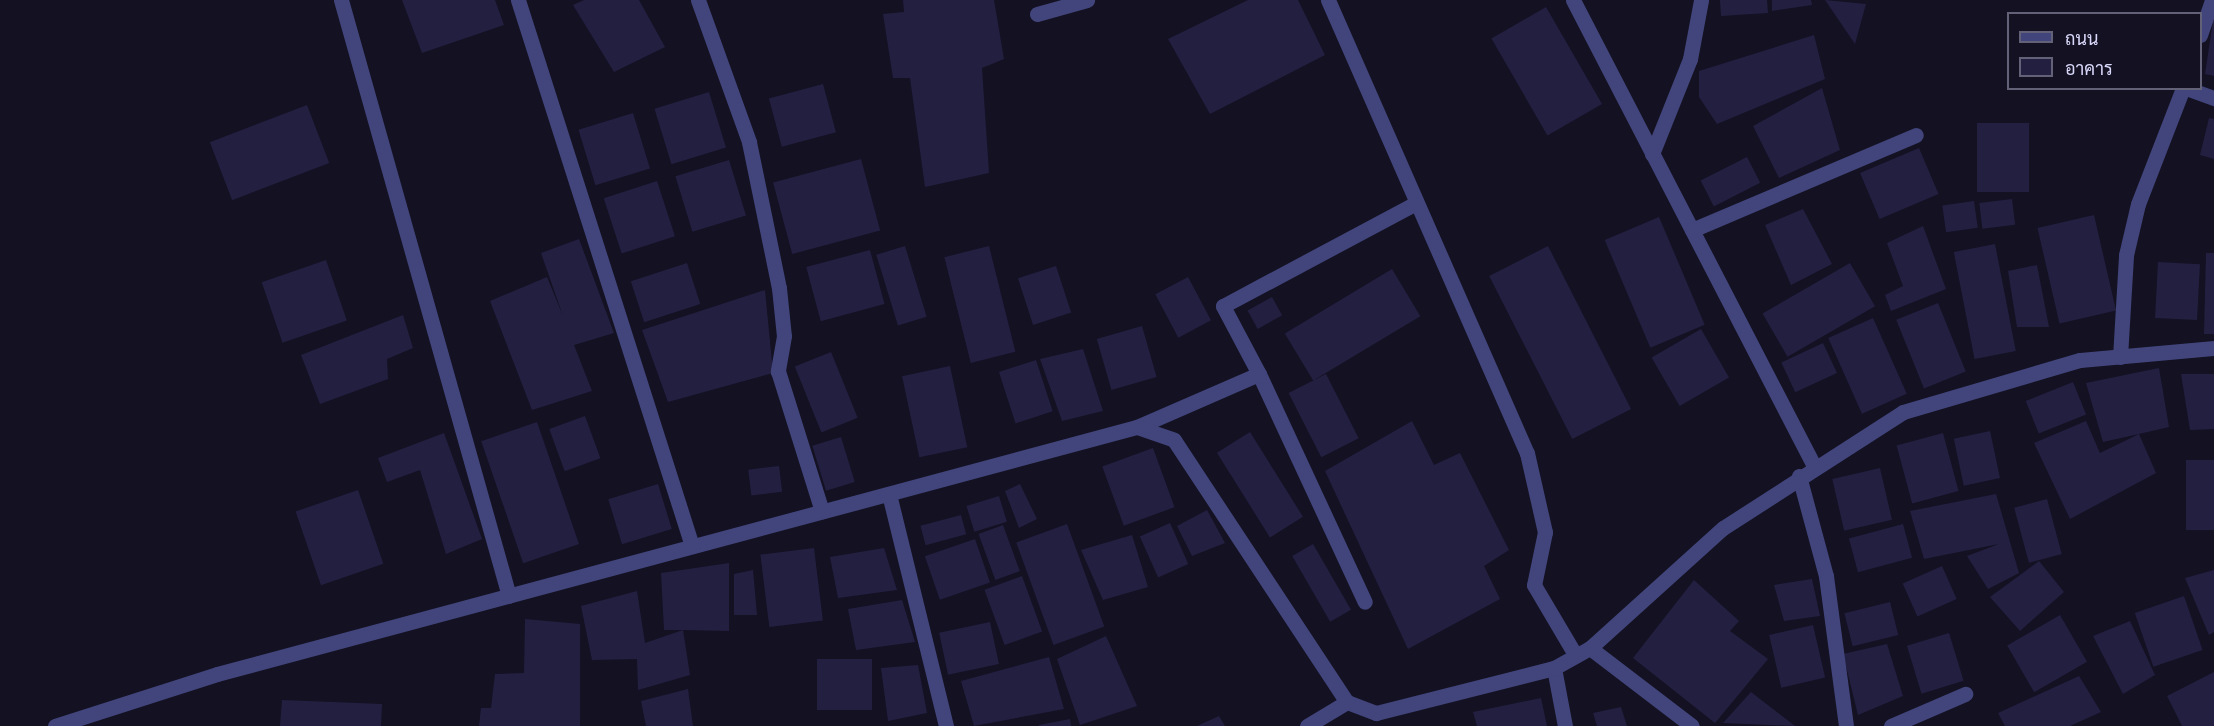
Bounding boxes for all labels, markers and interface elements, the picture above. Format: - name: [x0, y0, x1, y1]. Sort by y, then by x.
- legend: [2007, 12, 2202, 90]
- text: ถนน: [2065, 28, 2098, 49]
- text: อาคาร: [2065, 58, 2113, 79]

